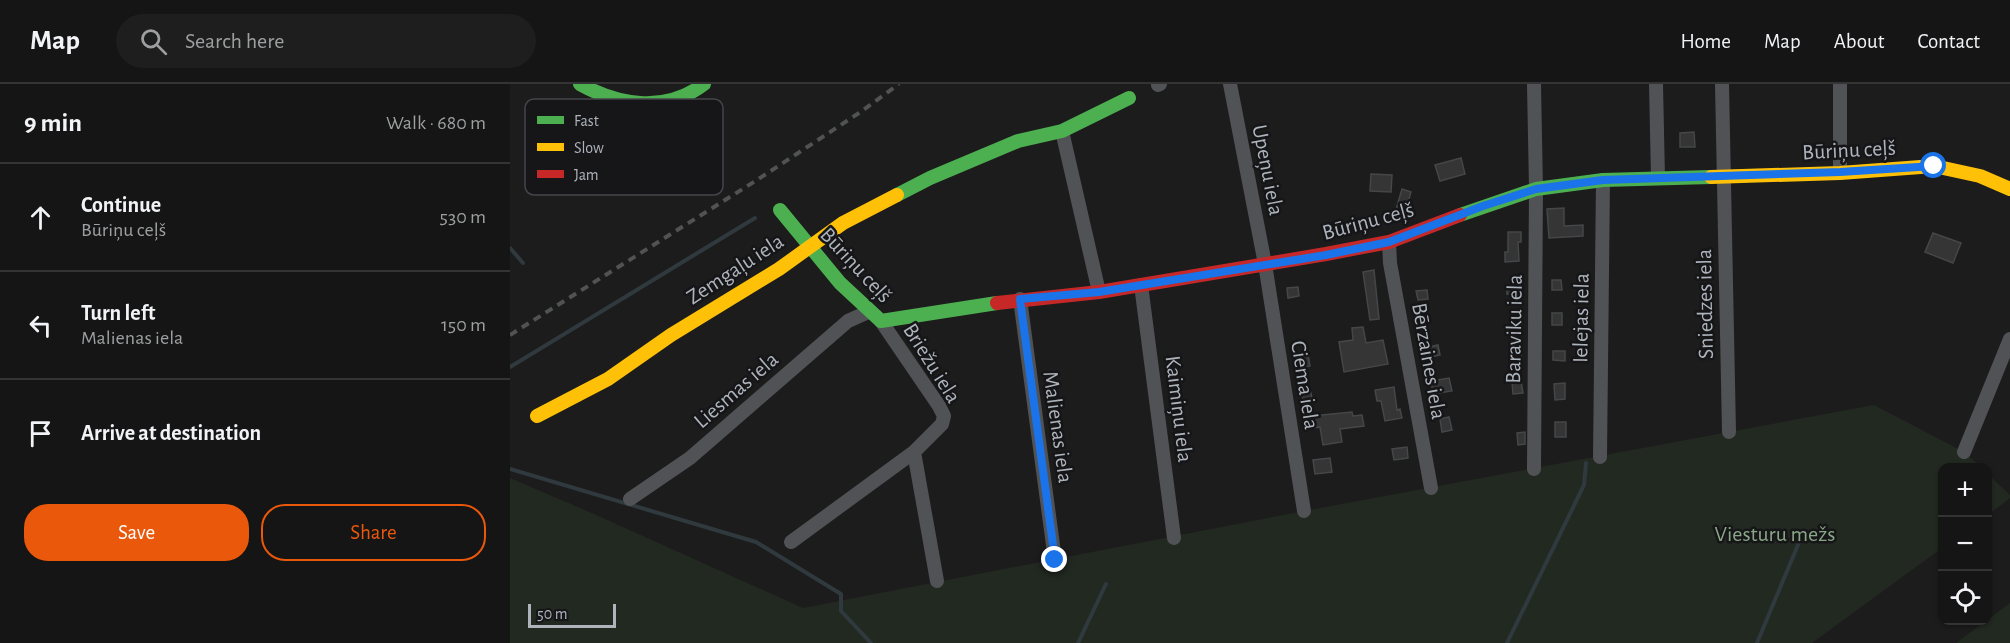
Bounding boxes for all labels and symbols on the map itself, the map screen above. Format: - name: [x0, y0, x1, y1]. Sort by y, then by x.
- legend: [525, 99, 723, 195]
- text: Fast: [574, 113, 599, 129]
- street label: Upeņu iela: [1246, 123, 1288, 218]
- street label: Būriņu ceļš: [1802, 137, 1896, 165]
- text: Slow: [574, 140, 604, 156]
- route start: [1920, 152, 1946, 178]
- text: Jam: [574, 167, 599, 183]
- street label: Būriņu ceļš: [1320, 198, 1417, 246]
- street label: Būriņu ceļš: [815, 223, 896, 308]
- street label: Zemgaļu iela: [683, 230, 789, 310]
- street label: Sniedzes iela: [1693, 249, 1717, 359]
- street label: Ielejas iela: [1569, 273, 1593, 363]
- street label: Baraviku iela: [1502, 274, 1526, 384]
- street label: Bērzaines iela: [1408, 301, 1450, 421]
- street label: Briežu iela: [899, 319, 965, 407]
- street label: Ciema iela: [1287, 339, 1323, 431]
- street label: Liesmas iela: [690, 348, 782, 432]
- street label: Kaimiņu iela: [1160, 354, 1196, 464]
- street label: Malienas iela: [1039, 370, 1077, 484]
- park label: Viesturu mežs: [1715, 523, 1835, 545]
- route end: [1041, 546, 1067, 572]
- scale bar: [528, 601, 616, 628]

